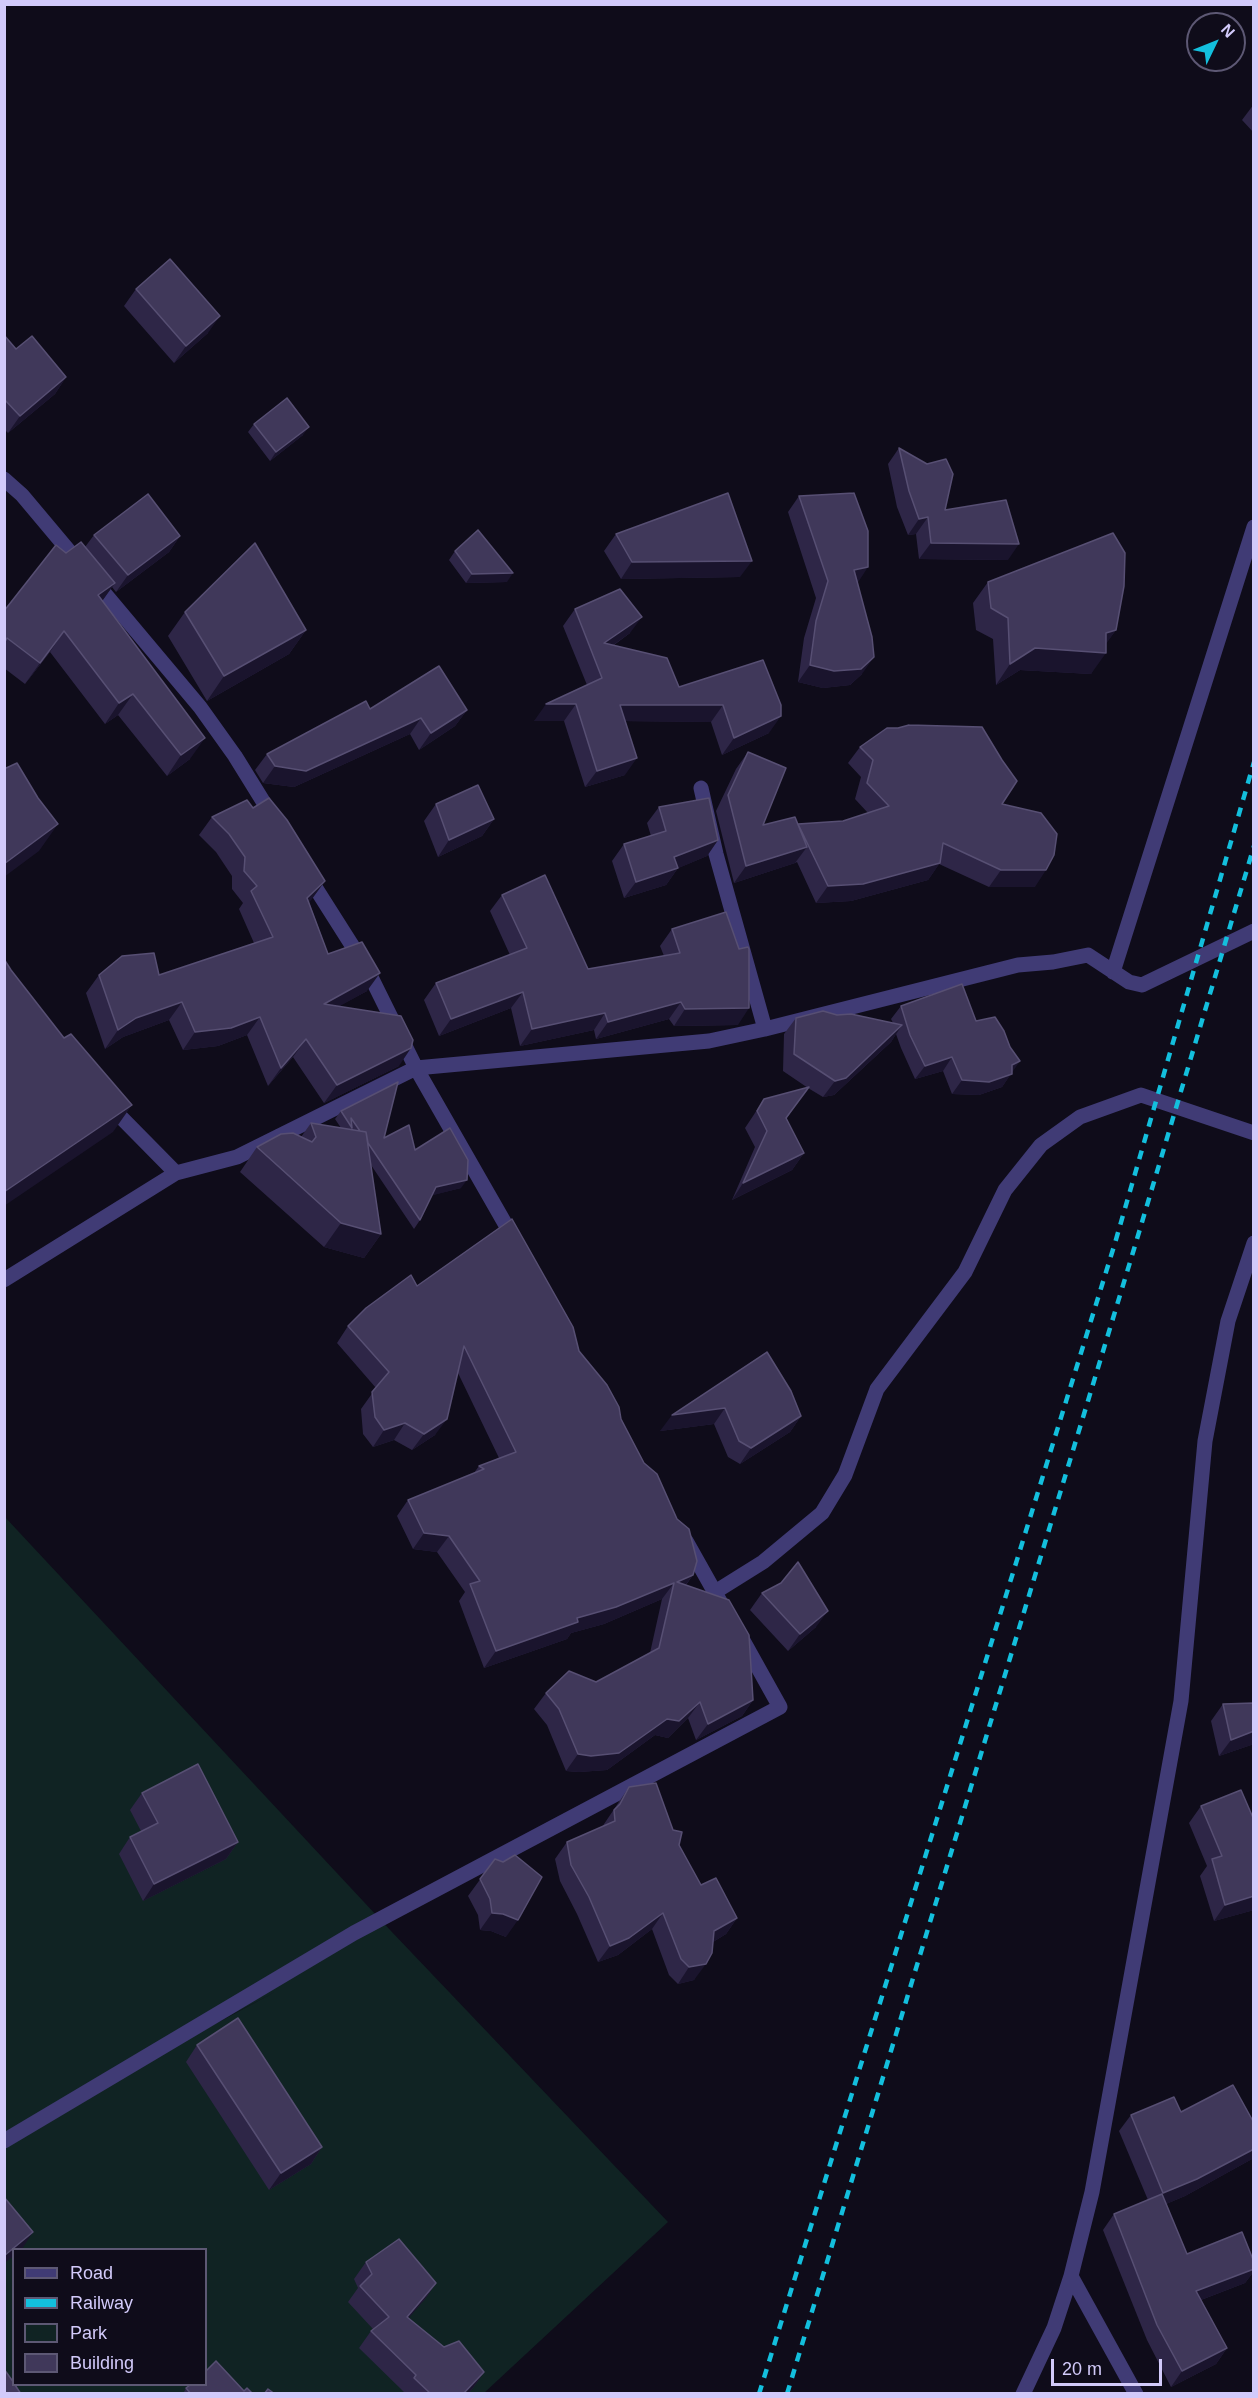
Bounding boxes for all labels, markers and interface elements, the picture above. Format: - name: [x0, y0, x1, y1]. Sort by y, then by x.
- north arrow: [1186, 12, 1246, 72]
- text: N: [1218, 21, 1238, 41]
- legend: [12, 2248, 207, 2386]
- text: Road: [70, 2263, 113, 2283]
- text: Railway: [70, 2293, 133, 2313]
- text: Park: [70, 2323, 107, 2343]
- scale bar: [1054, 2347, 1165, 2385]
- text: Building: [70, 2353, 134, 2373]
- text: 20 m: [1062, 2359, 1102, 2379]

